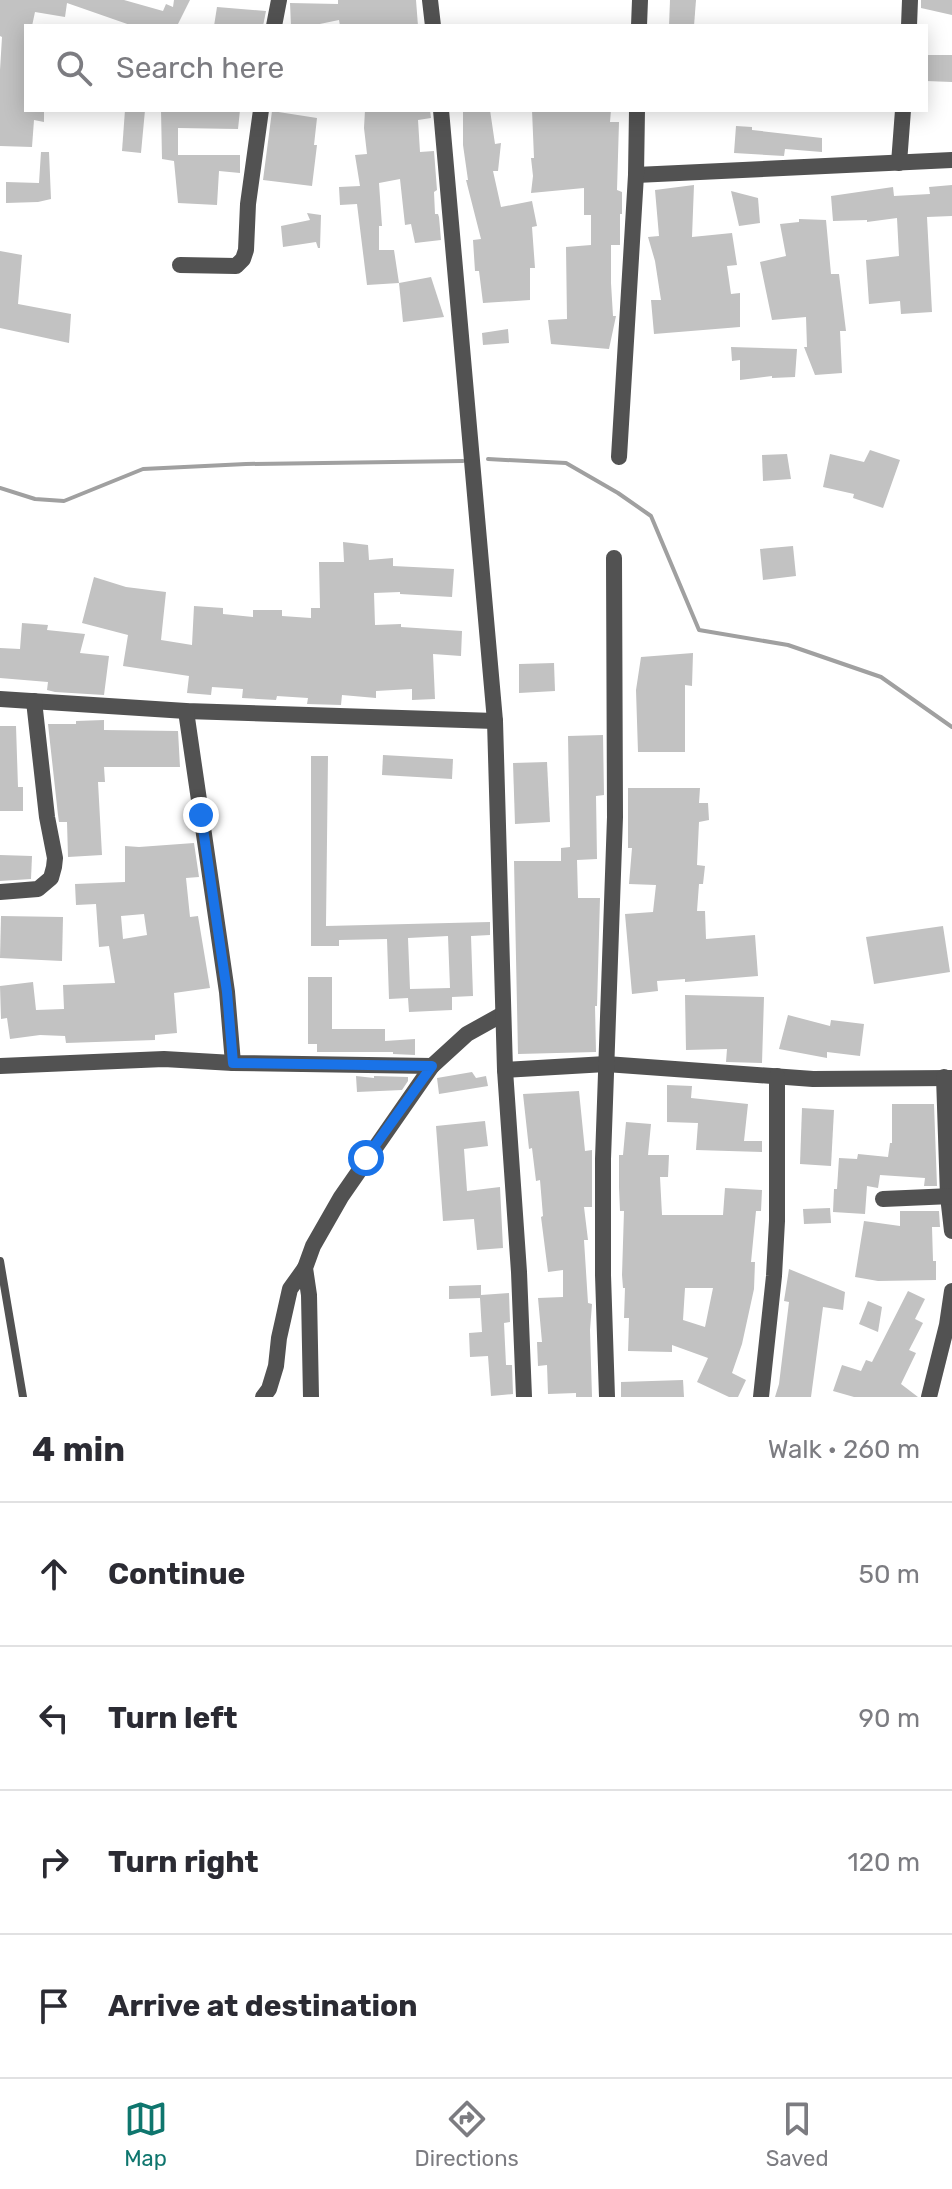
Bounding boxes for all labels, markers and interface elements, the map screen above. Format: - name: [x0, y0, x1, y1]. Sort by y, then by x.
- search box: [24, 24, 928, 112]
- icon: search: [52, 46, 96, 90]
- text: Search here: [116, 50, 284, 86]
- route end: [183, 797, 219, 833]
- route start: [348, 1140, 384, 1176]
- text: 4 min: [32, 1429, 125, 1470]
- text: Walk · 260 m: [768, 1434, 920, 1465]
- icon: ahead: [32, 1552, 76, 1596]
- text: Continue: [108, 1556, 245, 1592]
- text: 50 m: [859, 1559, 920, 1590]
- icon: left: [32, 1696, 76, 1740]
- text: Turn left: [108, 1700, 238, 1736]
- text: 90 m: [859, 1703, 920, 1734]
- icon: right: [32, 1840, 76, 1884]
- text: Turn right: [108, 1844, 259, 1880]
- text: 120 m: [848, 1847, 920, 1878]
- icon: arrive: [32, 1984, 76, 2028]
- text: Arrive at destination: [108, 1988, 418, 2024]
- tab: Map: [124, 2097, 168, 2172]
- tab: Directions: [415, 2097, 519, 2172]
- tab: Saved: [766, 2097, 829, 2172]

